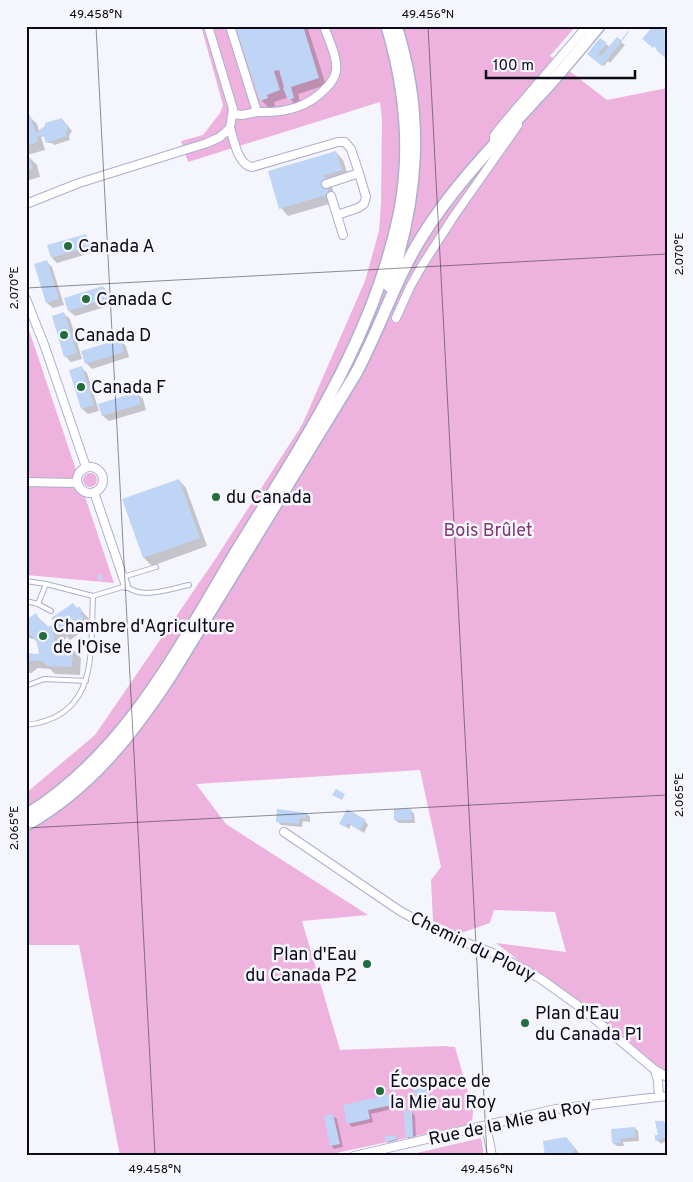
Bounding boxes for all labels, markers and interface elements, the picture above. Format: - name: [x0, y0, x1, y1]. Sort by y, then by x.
- text: 49.458°N: [70, 7, 122, 23]
- text: 49.456°N: [402, 7, 454, 23]
- scale bar: [486, 48, 634, 80]
- text: 100 m: [493, 57, 534, 76]
- text: 2.070°E: [672, 232, 688, 276]
- place label: Canada A: [78, 236, 155, 259]
- marker: Canada A: [62, 240, 74, 252]
- text: 2.070°E: [7, 266, 23, 310]
- place label: Canada C: [96, 289, 173, 312]
- marker: Canada C: [80, 293, 92, 305]
- place label: Canada D: [74, 325, 151, 348]
- marker: Canada D: [58, 329, 70, 341]
- place label: Canada F: [91, 377, 166, 400]
- marker: Canada F: [75, 381, 87, 393]
- place label: du Canada: [226, 487, 311, 510]
- marker: du Canada: [210, 491, 222, 503]
- park label: Bois Brûlet: [443, 520, 533, 543]
- place label: Chambre d'Agriculture de l'Oise: [53, 616, 235, 660]
- marker: Chambre d'Agriculture de l'Oise: [37, 630, 49, 642]
- text: 2.065°E: [672, 773, 688, 817]
- text: 2.065°E: [7, 806, 23, 850]
- street label: Chemin du Plouy: [406, 907, 539, 988]
- place label: Plan d'Eau du Canada P2: [245, 944, 357, 988]
- marker: Plan d'Eau du Canada P2: [361, 958, 373, 970]
- place label: Plan d'Eau du Canada P1: [535, 1003, 643, 1047]
- marker: Plan d'Eau du Canada P1: [519, 1017, 531, 1029]
- place label: Écospace de la Mie au Roy: [390, 1069, 496, 1115]
- marker: Écospace de la Mie au Roy: [374, 1085, 386, 1097]
- street label: Rue de la Mie au Roy: [427, 1095, 594, 1152]
- text: 49.458°N: [129, 1162, 181, 1178]
- text: 49.456°N: [461, 1162, 513, 1178]

